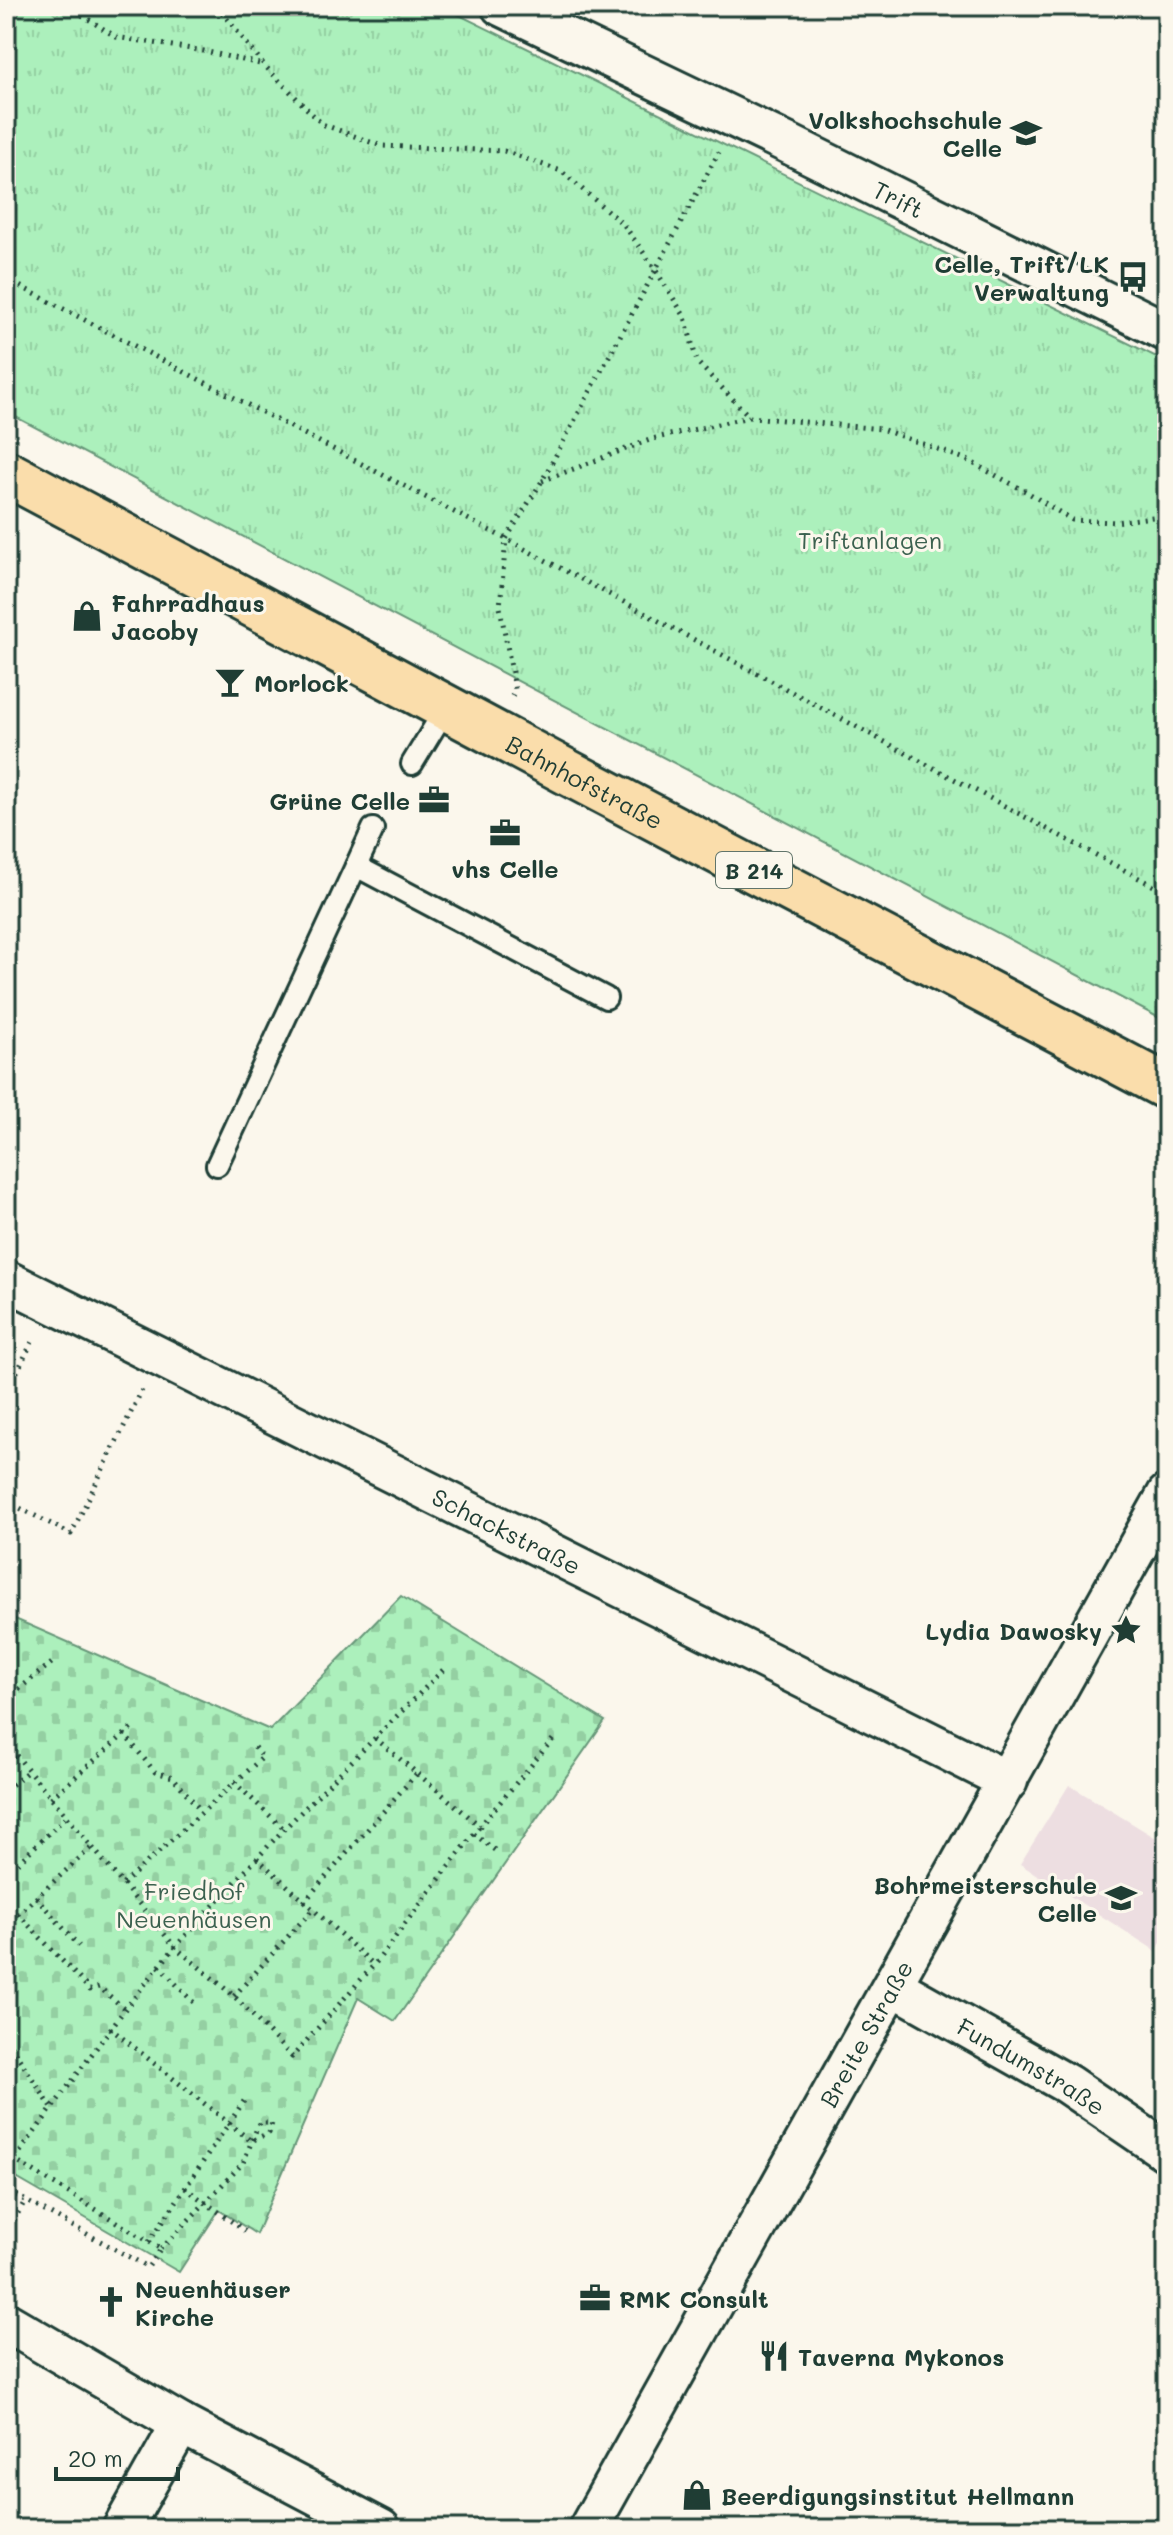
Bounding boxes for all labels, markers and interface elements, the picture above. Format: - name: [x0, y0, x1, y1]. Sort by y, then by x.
- place label: Volkshochschule Celle: [808, 104, 1002, 163]
- school or university icon: Volkshochschule Celle: [1009, 116, 1043, 150]
- street label: Trift: [868, 173, 929, 224]
- place label: Celle, Trift/LK Verwaltung: [934, 248, 1109, 307]
- bus stop icon: Celle, Trift/LK Verwaltung: [1116, 260, 1150, 294]
- park label: Triftanlagen: [798, 524, 942, 555]
- place label: Fahrradhaus Jacoby: [111, 587, 265, 646]
- shop icon: Fahrradhaus Jacoby: [70, 599, 104, 633]
- bar icon: Morlock: [213, 665, 247, 699]
- place label: Morlock: [254, 667, 349, 698]
- street label: Bahnhofstraße: [501, 727, 669, 835]
- office icon: Grüne Celle: [417, 783, 451, 817]
- place label: Grüne Celle: [269, 785, 410, 816]
- office icon: vhs Celle: [488, 816, 522, 850]
- road number: B 214: [716, 852, 792, 888]
- place label: vhs Celle: [451, 853, 559, 884]
- street label: Schackstraße: [427, 1480, 586, 1581]
- place icon: Lydia Dawosky: [1109, 1613, 1143, 1647]
- place label: Lydia Dawosky: [925, 1615, 1102, 1646]
- place label: Bohrmeisterschule Celle: [874, 1869, 1097, 1928]
- park label: Friedhof Neuenhäusen: [116, 1875, 272, 1934]
- school or university icon: Bohrmeisterschule Celle: [1104, 1881, 1138, 1915]
- street label: Breite Straße: [812, 1954, 919, 2112]
- street label: Fundumstraße: [952, 2010, 1112, 2121]
- place label: Neuenhäuser Kirche: [135, 2273, 291, 2332]
- office icon: RMK Consult: [578, 2281, 612, 2315]
- place label: RMK Consult: [619, 2283, 769, 2314]
- church icon: Neuenhäuser Kirche: [94, 2285, 128, 2319]
- restaurant icon: Taverna Mykonos: [757, 2339, 791, 2373]
- place label: Taverna Mykonos: [798, 2341, 1004, 2372]
- scale bar: [56, 2431, 178, 2481]
- text: 20 m: [68, 2442, 123, 2473]
- shop icon: Beerdigungsinstitut Hellmann: [680, 2478, 714, 2512]
- place label: Beerdigungsinstitut Hellmann: [721, 2480, 1074, 2511]

